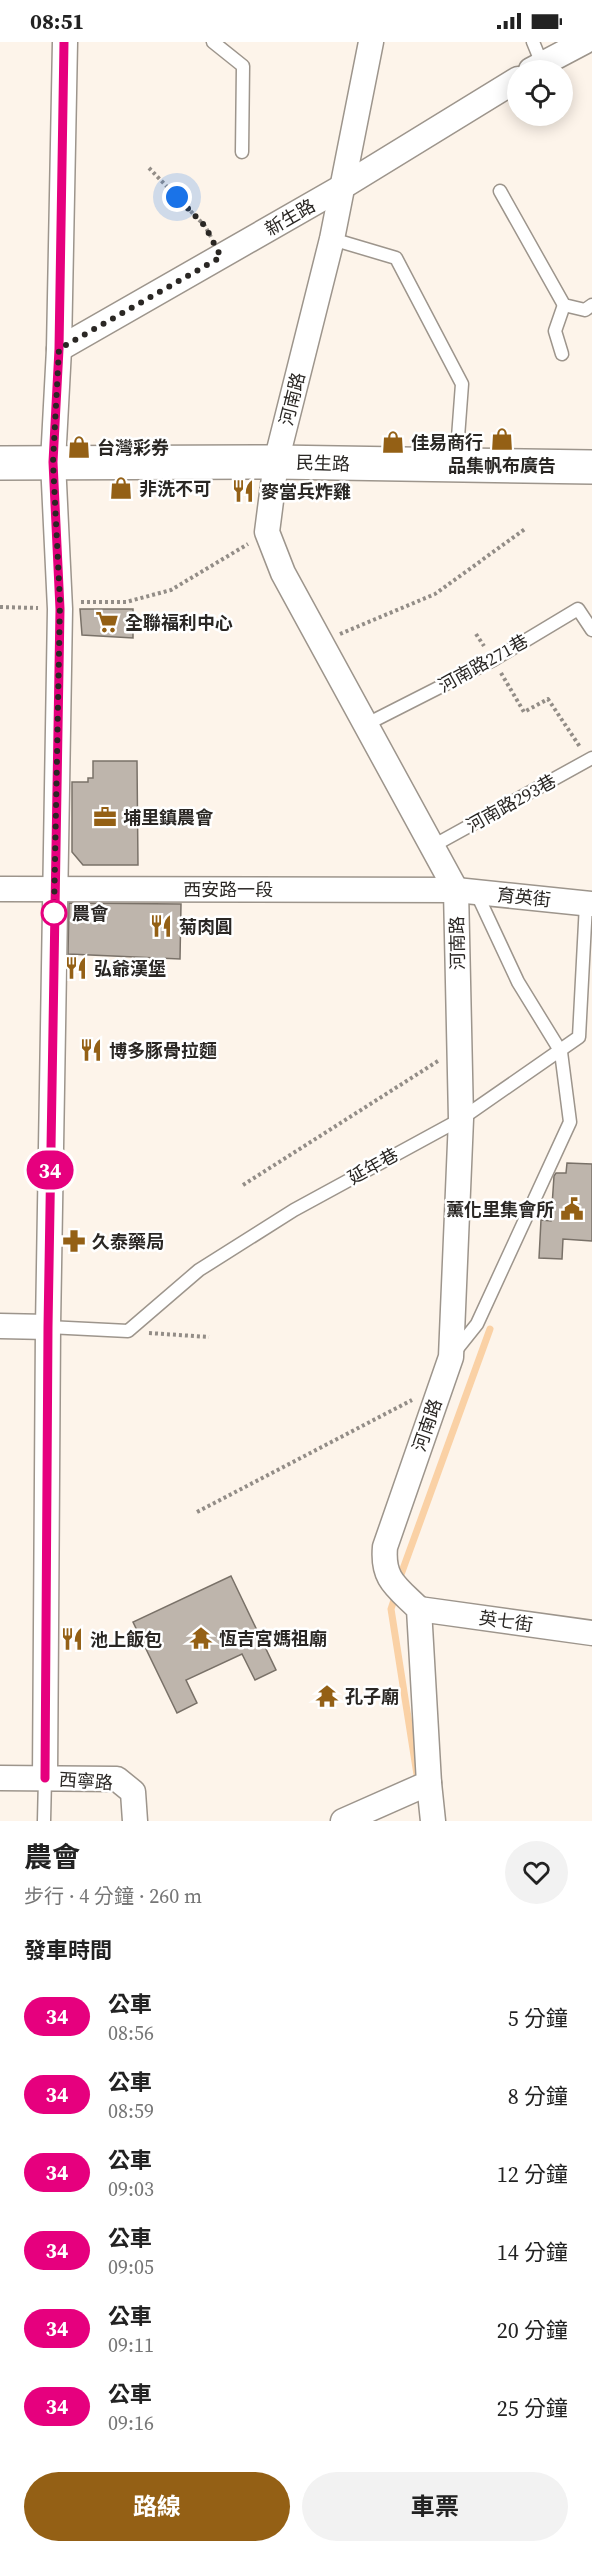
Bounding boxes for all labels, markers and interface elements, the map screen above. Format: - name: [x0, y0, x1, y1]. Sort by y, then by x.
- text: 08:51: [30, 6, 84, 36]
- map controls: [507, 60, 573, 126]
- button: locate: [507, 60, 573, 126]
- your location: [162, 182, 192, 212]
- street label: 新生路: [260, 193, 320, 241]
- street label: 河南路: [273, 370, 311, 428]
- shop icon: 品集帆布廣告: [489, 426, 515, 452]
- shop icon: 佳易商行: [380, 429, 406, 455]
- place label: 佳易商行: [411, 430, 483, 455]
- shop icon: 台灣彩券: [66, 434, 92, 460]
- place label: 台灣彩券: [97, 435, 169, 460]
- street label: 民生路: [296, 450, 350, 476]
- place label: 品集帆布廣告: [448, 453, 556, 478]
- shop icon: 非洗不可: [108, 475, 134, 501]
- place label: 非洗不可: [139, 476, 211, 501]
- restaurant icon: 麥當兵炸雞: [230, 478, 256, 504]
- place label: 麥當兵炸雞: [261, 479, 351, 504]
- supermarket icon: 全聯福利中心: [94, 609, 120, 635]
- place label: 全聯福利中心: [125, 610, 233, 635]
- street label: 河南路271巷: [434, 628, 532, 698]
- street label: 河南路293巷: [462, 768, 560, 838]
- office icon: 埔里鎮農會: [92, 804, 118, 830]
- place label: 埔里鎮農會: [123, 805, 214, 830]
- street label: 西安路一段: [183, 877, 273, 902]
- street label: 育英街: [496, 882, 552, 912]
- marker: 農會: [41, 900, 67, 926]
- place label: 農會: [72, 901, 109, 926]
- restaurant icon: 菊肉圓: [148, 913, 174, 939]
- place label: 菊肉圓: [179, 914, 233, 939]
- street label: 河南路: [444, 916, 470, 970]
- restaurant icon: 弘爺漢堡: [63, 955, 89, 981]
- place label: 弘爺漢堡: [94, 956, 166, 981]
- restaurant icon: 博多豚骨拉麵: [78, 1037, 104, 1063]
- place label: 博多豚骨拉麵: [109, 1038, 217, 1063]
- street label: 延年巷: [343, 1142, 403, 1190]
- line badge: 34: [23, 1150, 77, 1190]
- text: 34: [39, 1156, 61, 1185]
- public building icon: 薰化里集會所: [559, 1196, 585, 1222]
- place label: 薰化里集會所: [446, 1197, 554, 1222]
- pharmacy icon: 久泰藥局: [61, 1228, 87, 1254]
- place label: 久泰藥局: [92, 1229, 164, 1254]
- street label: 河南路: [406, 1395, 448, 1455]
- street label: 英七街: [478, 1605, 534, 1637]
- temple icon: 恆吉宮媽祖廟: [188, 1625, 214, 1651]
- restaurant icon: 池上飯包: [59, 1626, 85, 1652]
- place label: 恆吉宮媽祖廟: [219, 1626, 327, 1651]
- place label: 池上飯包: [90, 1627, 162, 1652]
- temple icon: 孔子廟: [314, 1683, 340, 1709]
- place label: 孔子廟: [345, 1684, 399, 1709]
- street label: 西寧路: [58, 1767, 114, 1795]
- text: 農會: [24, 1838, 80, 1876]
- button: heart: [505, 1841, 568, 1904]
- text: 步行 · 4 分鐘 · 260 m: [24, 1882, 202, 1910]
- text: 發車時間: [24, 1935, 112, 1965]
- text: 公車: [108, 1989, 152, 2019]
- text: 34: [46, 2002, 68, 2031]
- text: 5 分鐘: [508, 2003, 568, 2033]
- text: 08:56: [108, 2019, 154, 2047]
- text: 公車: [108, 2067, 152, 2097]
- text: 34: [46, 2080, 68, 2109]
- text: 8 分鐘: [508, 2081, 568, 2111]
- text: 08:59: [108, 2097, 154, 2125]
- text: 公車: [108, 2145, 152, 2175]
- text: 34: [46, 2158, 68, 2187]
- text: 12 分鐘: [497, 2159, 568, 2189]
- text: 09:03: [108, 2175, 154, 2203]
- text: 公車: [108, 2223, 152, 2253]
- text: 34: [46, 2236, 68, 2265]
- text: 14 分鐘: [497, 2237, 568, 2267]
- text: 09:05: [108, 2253, 154, 2281]
- text: 公車: [108, 2301, 152, 2331]
- text: 34: [46, 2314, 68, 2343]
- text: 20 分鐘: [497, 2315, 568, 2345]
- text: 09:11: [108, 2331, 154, 2359]
- text: 公車: [108, 2379, 152, 2409]
- text: 34: [46, 2392, 68, 2421]
- text: 25 分鐘: [497, 2393, 568, 2423]
- text: 09:16: [108, 2409, 154, 2437]
- button: 路線: [24, 2472, 290, 2541]
- button: 車票: [302, 2472, 568, 2541]

